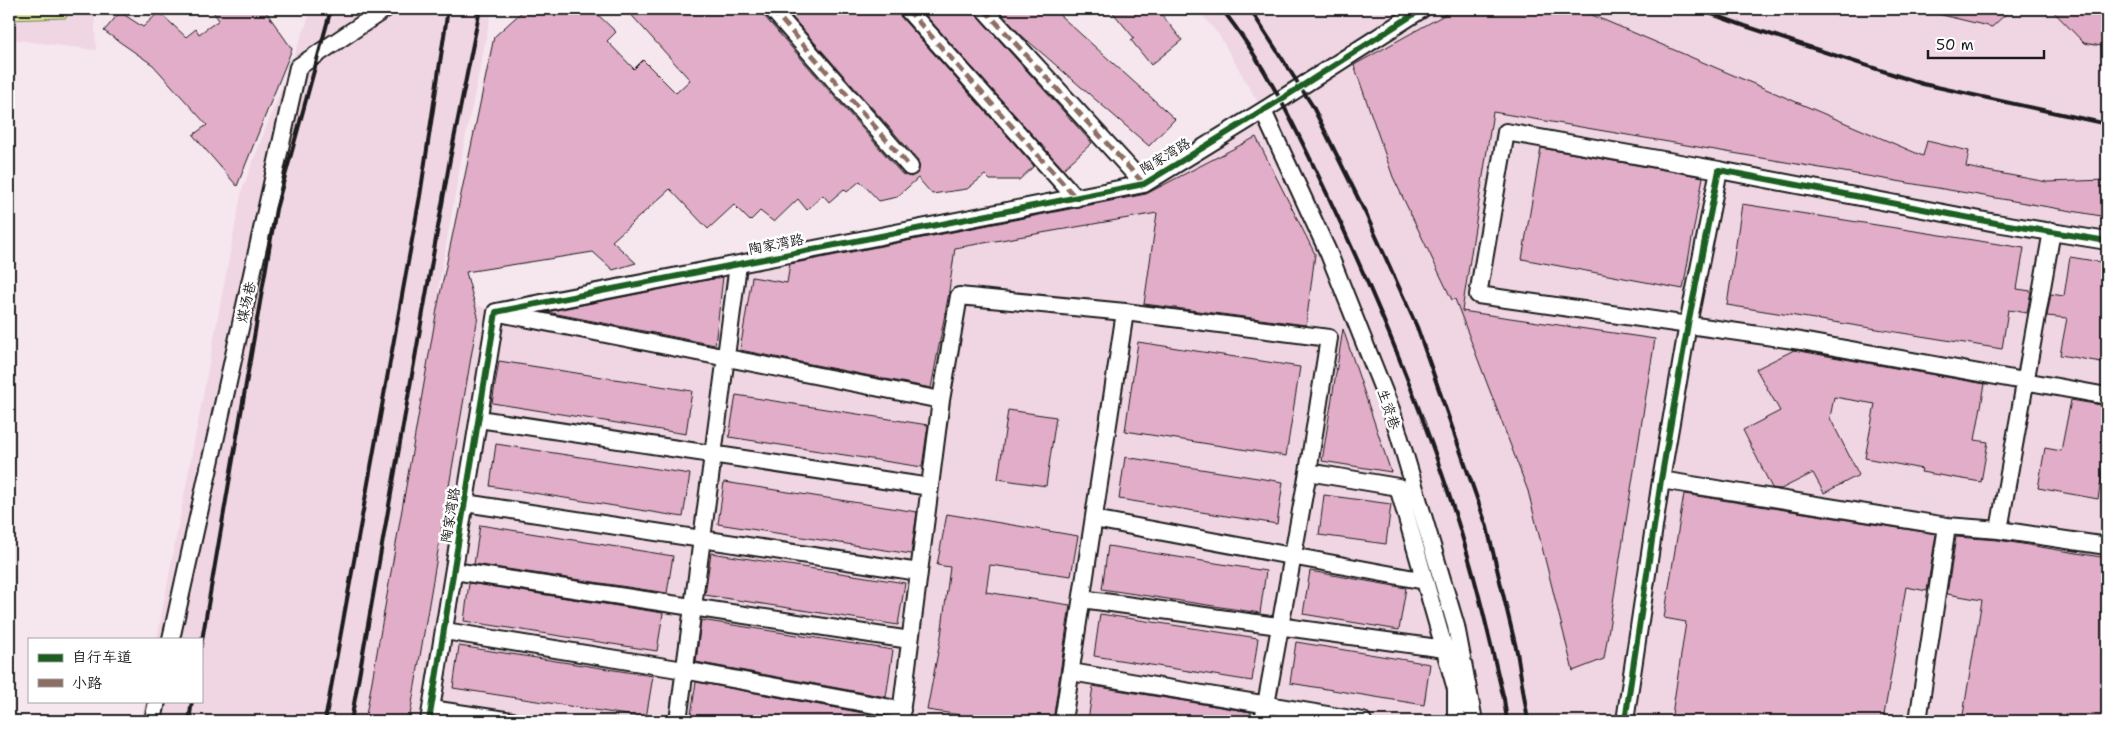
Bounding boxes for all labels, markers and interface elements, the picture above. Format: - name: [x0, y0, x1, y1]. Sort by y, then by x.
- scale bar: [1928, 28, 2045, 60]
- text: 50 m: [1936, 35, 1974, 55]
- street label: 陶家湾路: [1136, 134, 1194, 178]
- street label: 陶家湾路: [747, 230, 805, 258]
- street label: 煤场巷: [233, 279, 260, 324]
- street label: 生资巷: [1374, 386, 1405, 433]
- street label: 陶家湾路: [437, 486, 463, 544]
- legend: [28, 638, 202, 702]
- text: 自行车道: [72, 647, 132, 667]
- text: 小路: [72, 673, 102, 693]

